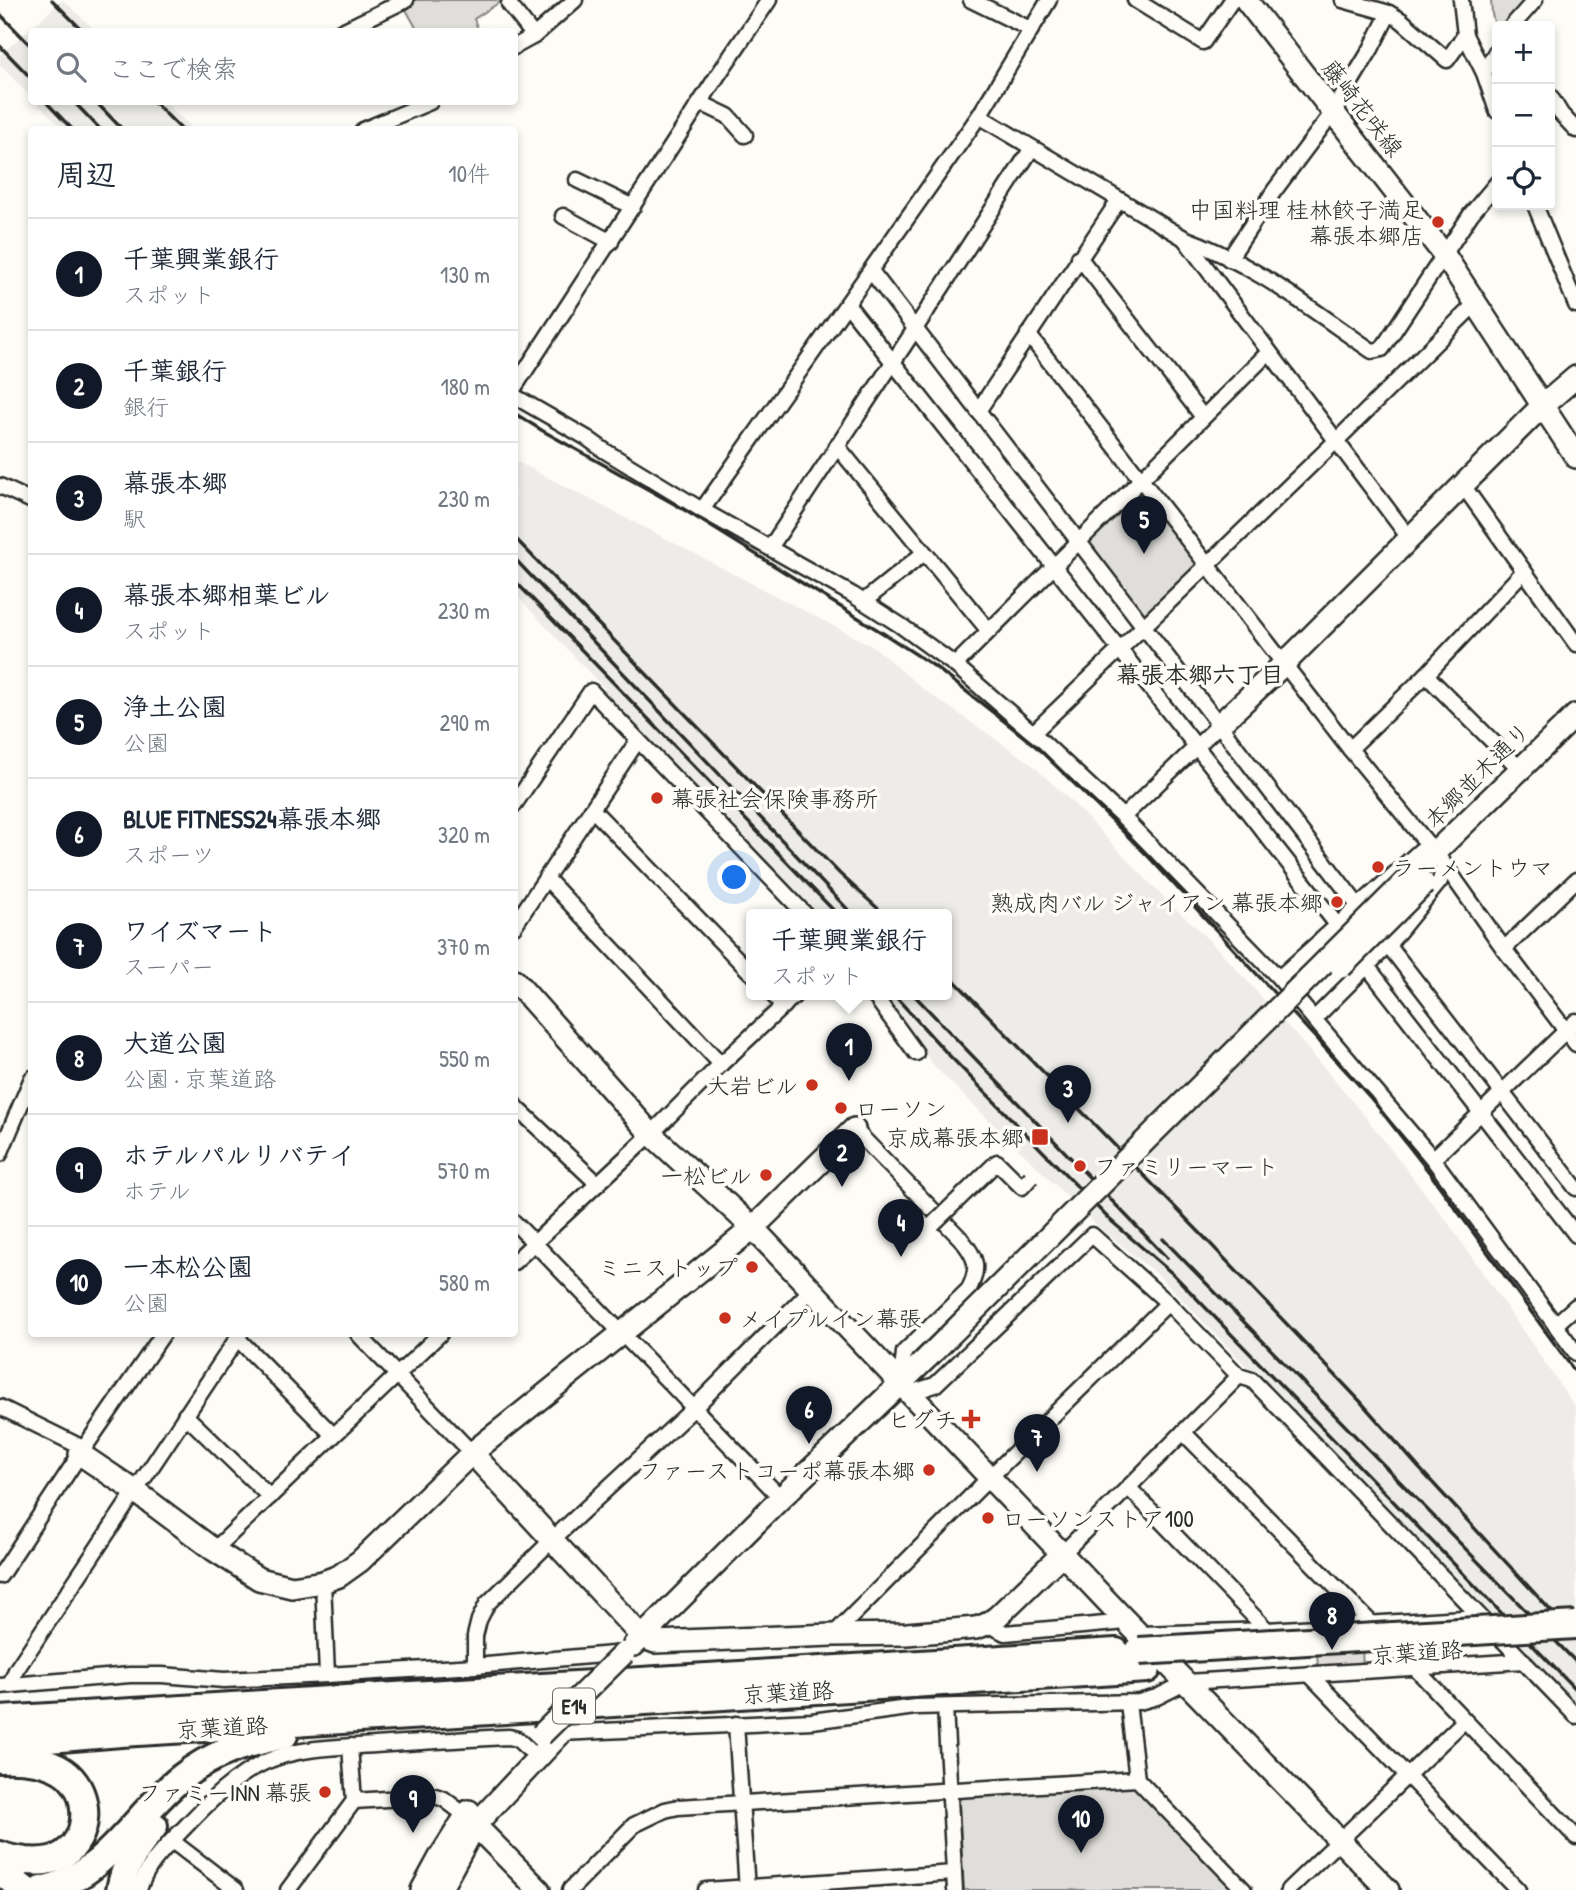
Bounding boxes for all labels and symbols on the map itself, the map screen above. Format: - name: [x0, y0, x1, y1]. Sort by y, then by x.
- street label: 藤崎花咲線: [1315, 53, 1411, 163]
- place label: 中国料理 桂林餃子満足 幕張本郷店: [1189, 194, 1424, 251]
- marker: 中国料理 桂林餃子満足 幕張本郷店: [1430, 214, 1446, 230]
- pin: 5: [1121, 496, 1167, 554]
- district label: 幕張本郷六丁目: [1116, 658, 1284, 690]
- street label: 本郷並木通り: [1417, 715, 1537, 835]
- place label: 幕張社会保険事務所: [671, 783, 878, 814]
- marker: 幕張社会保険事務所: [649, 790, 665, 806]
- place label: ラーメントウマ: [1392, 852, 1553, 883]
- marker: ラーメントウマ: [1370, 859, 1386, 875]
- your location: [717, 860, 751, 894]
- place label: 熟成肉バル ジャイアン 幕張本郷: [990, 887, 1323, 918]
- marker: 熟成肉バル ジャイアン 幕張本郷: [1329, 894, 1345, 910]
- pin: 1: [826, 1023, 872, 1081]
- pin: 3: [1045, 1065, 1091, 1123]
- place label: 大岩ビル: [706, 1070, 798, 1101]
- marker: 大岩ビル: [804, 1077, 820, 1093]
- place label: ローソン: [855, 1093, 947, 1124]
- marker: ローソン: [833, 1100, 849, 1116]
- place label: 京成幕張本郷: [886, 1122, 1024, 1153]
- marker: 京成幕張本郷: [1030, 1127, 1050, 1147]
- pin: 2: [819, 1129, 865, 1187]
- place label: ファミリーマート: [1094, 1151, 1278, 1182]
- marker: ファミリーマート: [1072, 1158, 1088, 1174]
- place label: 一松ビル: [660, 1160, 752, 1191]
- marker: 一松ビル: [758, 1167, 774, 1183]
- pin: 4: [878, 1199, 924, 1257]
- place label: ミニストップ: [598, 1252, 738, 1283]
- marker: ミニストップ: [744, 1259, 760, 1275]
- place label: メイプルイン幕張: [739, 1303, 922, 1334]
- marker: メイプルイン幕張: [717, 1310, 733, 1326]
- pin: 6: [786, 1386, 832, 1444]
- place label: ヒグチ: [888, 1404, 957, 1435]
- marker: ヒグチ: [963, 1411, 979, 1427]
- pin: 7: [1014, 1414, 1060, 1472]
- place label: ファーストコーポ幕張本郷: [639, 1455, 915, 1486]
- marker: ファーストコーポ幕張本郷: [921, 1462, 937, 1478]
- place label: ローソンストア100: [1002, 1503, 1194, 1534]
- marker: ローソンストア100: [980, 1510, 996, 1526]
- pin: 8: [1309, 1592, 1355, 1650]
- street label: 京葉道路: [1370, 1633, 1464, 1671]
- street label: 京葉道路: [741, 1674, 835, 1710]
- road number: E14: [553, 1688, 595, 1724]
- street label: 京葉道路: [175, 1709, 269, 1745]
- pin: 9: [390, 1775, 436, 1833]
- place label: ファミーINN 幕張: [138, 1777, 311, 1808]
- marker: ファミーINN 幕張: [317, 1784, 333, 1800]
- pin: 10: [1058, 1795, 1104, 1853]

